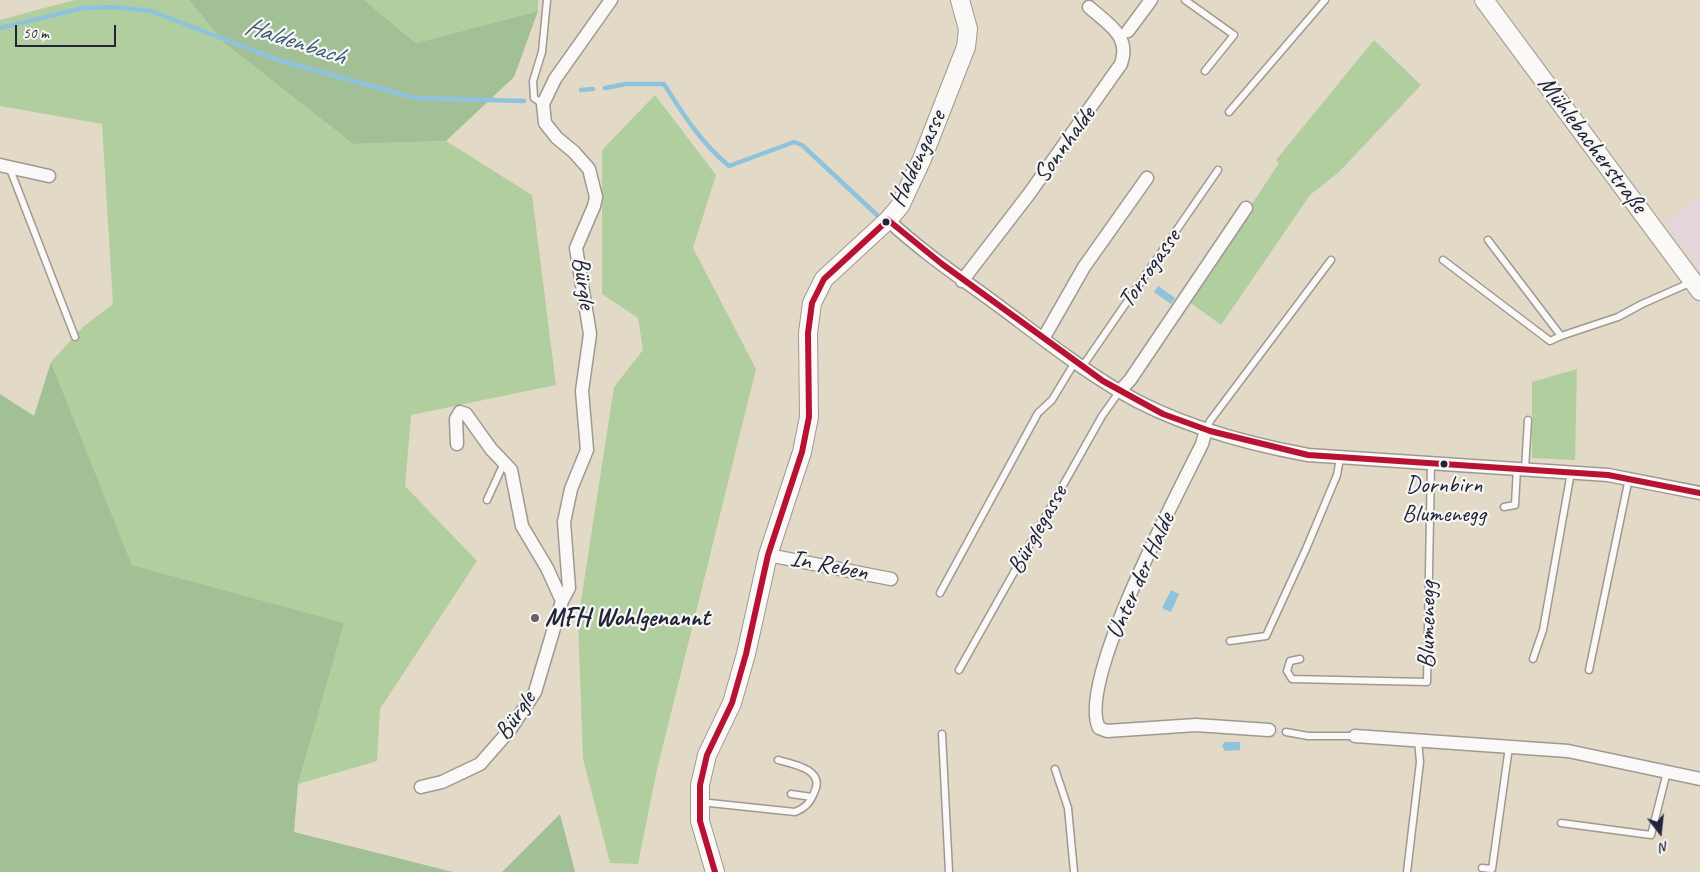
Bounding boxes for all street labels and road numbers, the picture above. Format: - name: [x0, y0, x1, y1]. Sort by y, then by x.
- street label: Mühlebacherstraße: [1531, 70, 1653, 220]
- street label: Sonnhalde: [1027, 101, 1103, 189]
- street label: Haldengasse: [883, 106, 953, 212]
- street label: Torrogasse: [1112, 224, 1188, 314]
- street label: Bürgle: [564, 255, 602, 311]
- street label: Bürglegasse: [1001, 481, 1075, 579]
- street label: Unter der Halde: [1100, 508, 1182, 644]
- street label: In Reben: [788, 544, 870, 588]
- street label: Blumenegg: [1412, 581, 1444, 669]
- street label: Bürgle: [489, 686, 543, 746]

